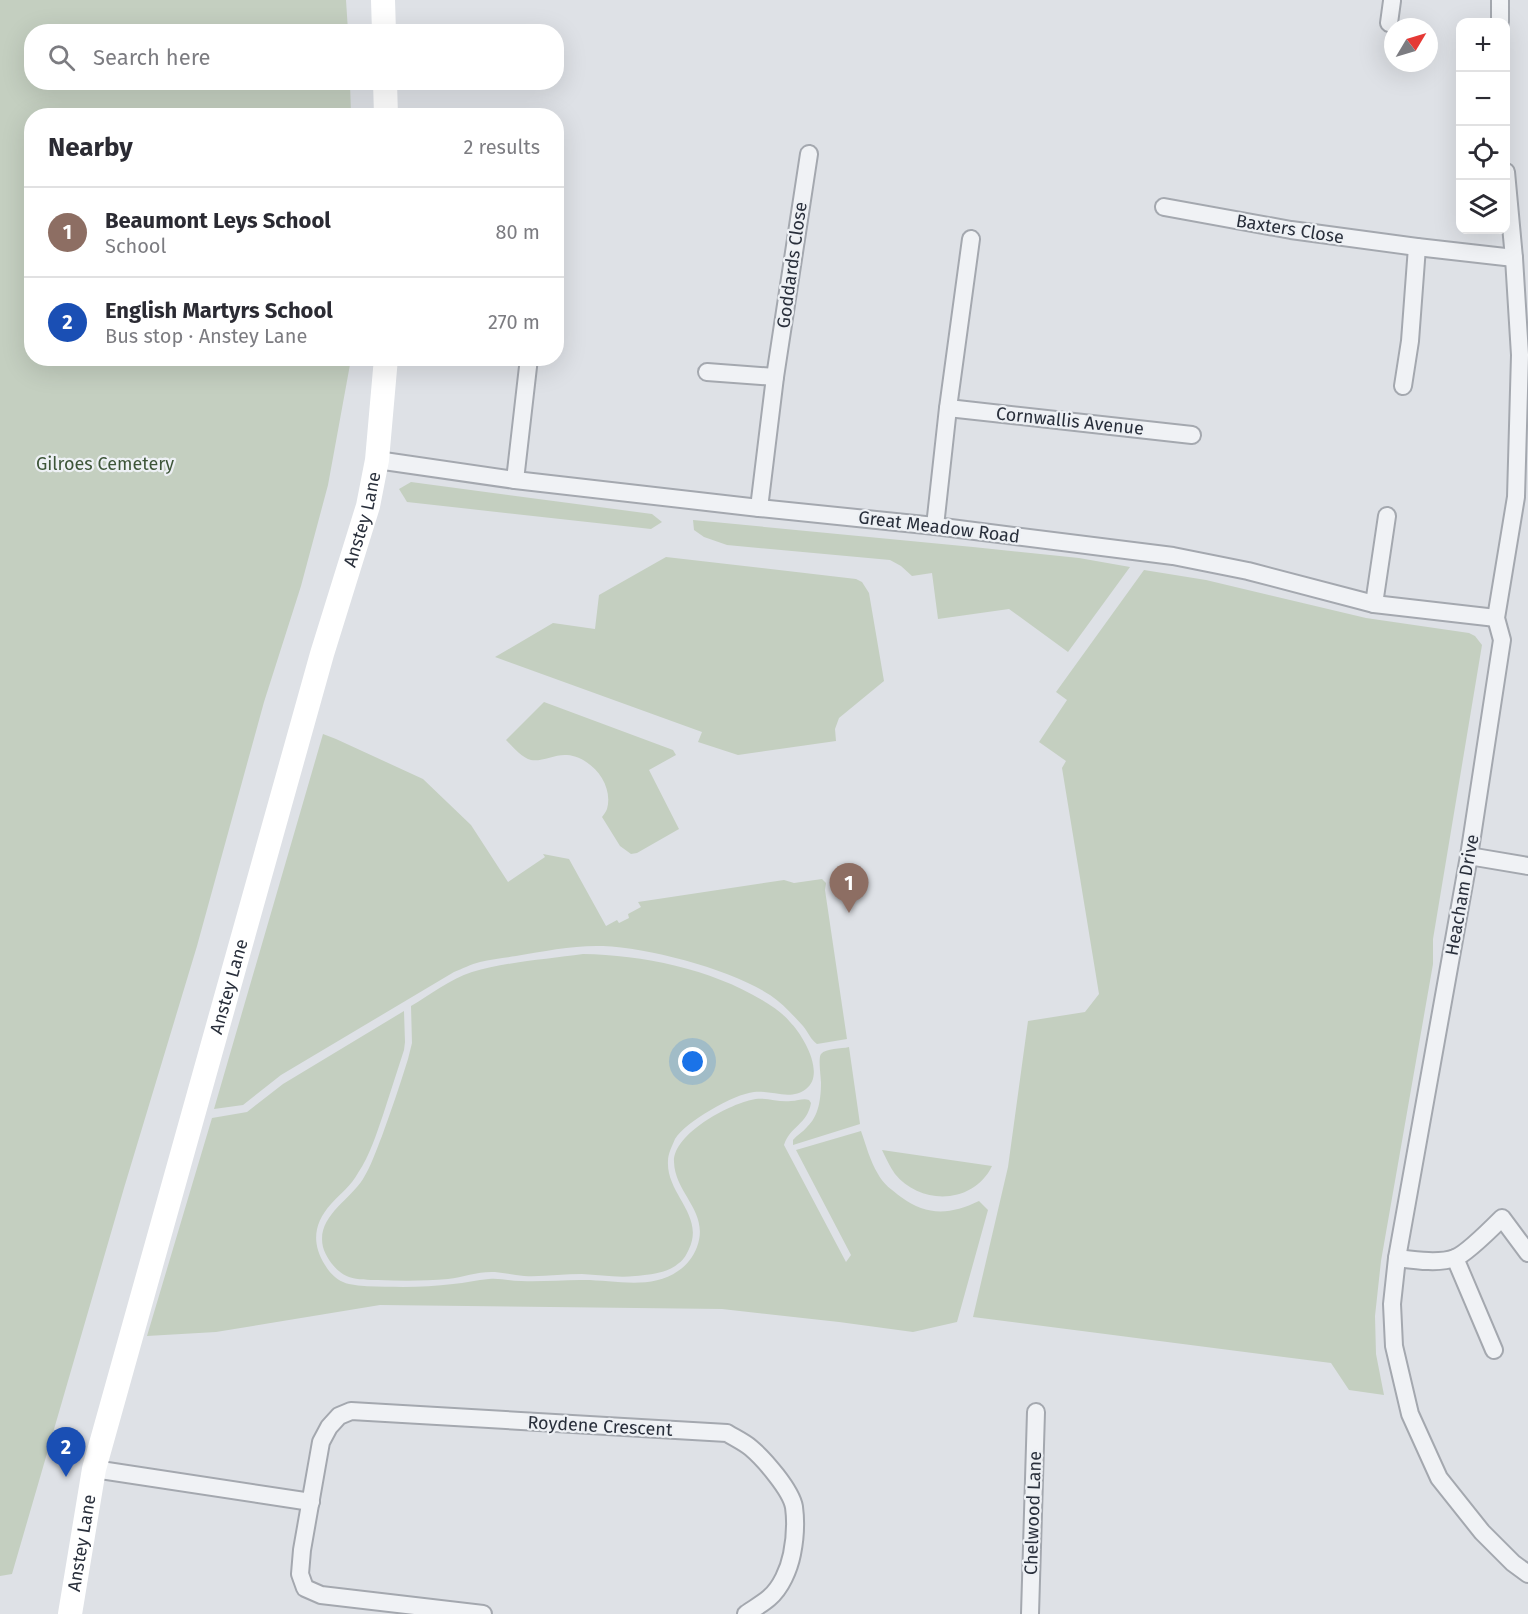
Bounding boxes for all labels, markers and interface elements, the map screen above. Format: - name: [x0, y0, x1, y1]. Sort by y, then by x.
- north arrow: [1384, 18, 1438, 72]
- map controls: [1456, 18, 1510, 234]
- button: +: [1456, 18, 1510, 72]
- search box: [24, 24, 564, 90]
- icon: search: [45, 41, 78, 74]
- text: Search here: [93, 44, 211, 71]
- button: −: [1456, 72, 1510, 126]
- button: locate: [1456, 126, 1510, 180]
- text: Nearby: [48, 132, 133, 163]
- text: 2 results: [463, 135, 540, 159]
- button: layers: [1456, 180, 1510, 234]
- street label: Goddards Close: [772, 200, 812, 330]
- text: Beaumont Leys School: [105, 207, 331, 234]
- street label: Baxters Close: [1234, 210, 1346, 248]
- text: 1: [63, 220, 72, 244]
- text: 80 m: [495, 220, 540, 244]
- text: School: [105, 234, 166, 258]
- text: English Martyrs School: [105, 297, 333, 324]
- text: 2: [62, 310, 73, 334]
- text: 270 m: [488, 310, 540, 334]
- text: Bus stop · Anstey Lane: [105, 324, 307, 348]
- street label: Cornwallis Avenue: [995, 402, 1145, 440]
- park label: Gilroes Cemetery: [36, 453, 174, 475]
- street label: Anstey Lane: [339, 470, 385, 570]
- street label: Great Meadow Road: [857, 506, 1021, 548]
- street label: Heacham Drive: [1440, 833, 1484, 957]
- pin: 1: [830, 864, 868, 913]
- street label: Anstey Lane: [205, 936, 253, 1037]
- your location: [678, 1047, 707, 1076]
- street label: Roydene Crescent: [527, 1411, 674, 1441]
- pin: 2: [46, 1428, 86, 1477]
- street label: Chelwood Lane: [1020, 1451, 1046, 1575]
- street label: Anstey Lane: [63, 1493, 101, 1593]

